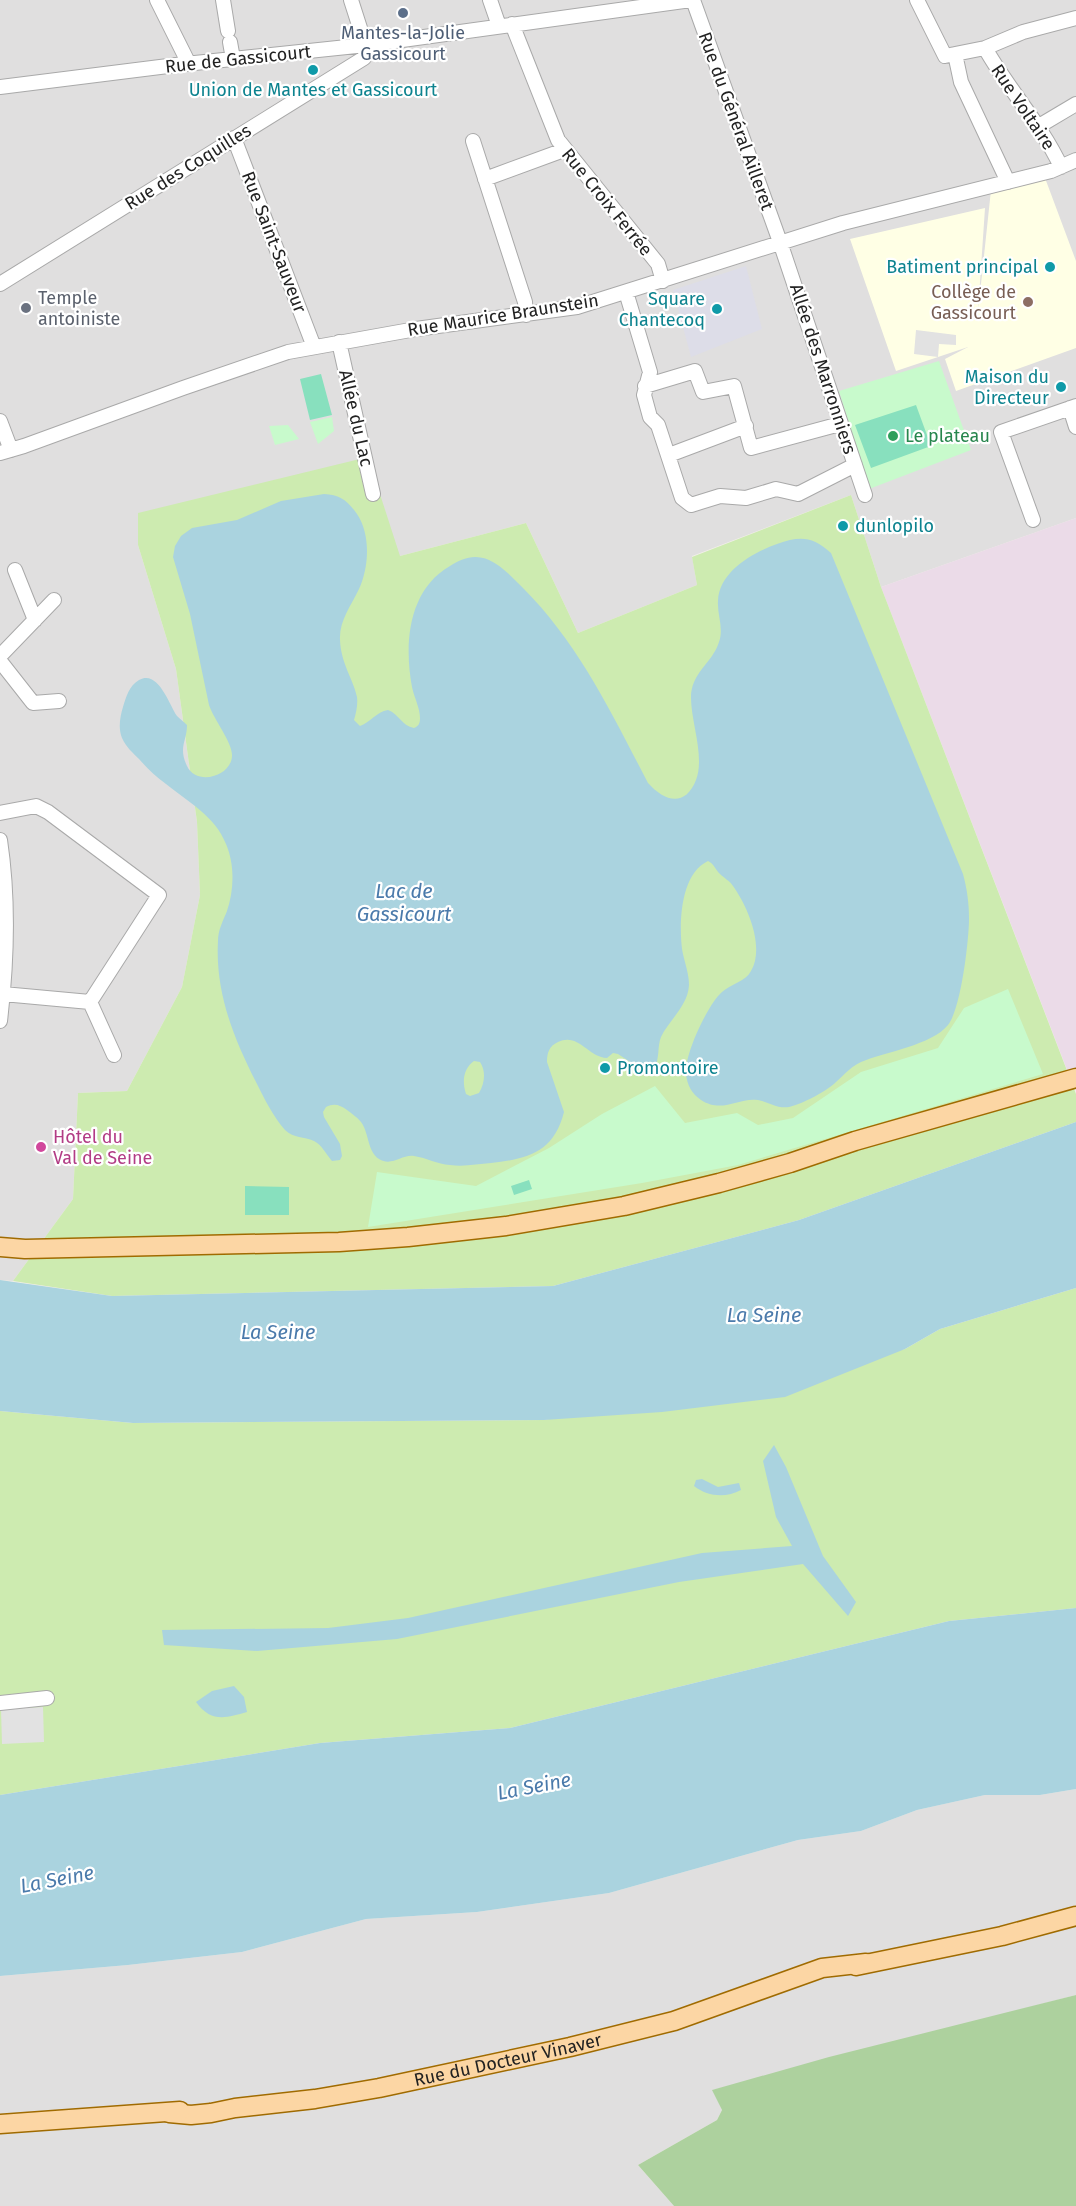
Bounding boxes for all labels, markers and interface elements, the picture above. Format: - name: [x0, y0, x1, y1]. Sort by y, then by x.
- marker: Mantes-la-Jolie Gassicourt: [396, 6, 410, 20]
- place label: Mantes-la-Jolie Gassicourt: [341, 22, 465, 65]
- street label: Rue du Général Ailleret: [694, 29, 779, 213]
- street label: Rue de Gassicourt: [164, 40, 313, 78]
- street label: Rue Voltaire: [986, 60, 1060, 154]
- marker: Union de Mantes et Gassicourt: [306, 63, 320, 77]
- place label: Union de Mantes et Gassicourt: [189, 79, 438, 101]
- street label: Rue des Coquilles: [121, 119, 255, 215]
- street label: Rue Croix Ferrée: [557, 144, 657, 260]
- street label: Rue Saint-Sauveur: [237, 168, 311, 316]
- place label: Batiment principal: [886, 256, 1038, 278]
- marker: Batiment principal: [1043, 260, 1057, 274]
- street label: Allée des Marronniers: [785, 281, 861, 457]
- place label: Collège de Gassicourt: [931, 281, 1016, 324]
- place label: Temple antoiniste: [38, 287, 120, 330]
- place label: Square Chantecoq: [619, 288, 705, 331]
- street label: Rue Maurice Braunstein: [406, 289, 600, 341]
- marker: Collège de Gassicourt: [1021, 295, 1035, 309]
- marker: Temple antoiniste: [19, 301, 33, 315]
- marker: Square Chantecoq: [710, 302, 724, 316]
- place label: Maison du Directeur: [965, 366, 1049, 409]
- street label: Allée du Lac: [334, 368, 378, 469]
- marker: Maison du Directeur: [1054, 380, 1068, 394]
- place label: Le plateau: [905, 425, 990, 447]
- marker: Le plateau: [886, 429, 900, 443]
- place label: dunlopilo: [855, 515, 934, 537]
- marker: dunlopilo: [836, 519, 850, 533]
- water label: Lac de Gassicourt: [357, 879, 452, 926]
- place label: Promontoire: [617, 1057, 719, 1079]
- marker: Promontoire: [598, 1061, 612, 1075]
- place label: Hôtel du Val de Seine: [53, 1126, 152, 1169]
- marker: Hôtel du Val de Seine: [34, 1140, 48, 1154]
- water label: La Seine: [727, 1303, 801, 1327]
- water label: La Seine: [241, 1320, 315, 1344]
- water label: La Seine: [495, 1767, 573, 1805]
- water label: La Seine: [18, 1860, 96, 1898]
- street label: Rue du Docteur Vinaver: [412, 2028, 604, 2091]

